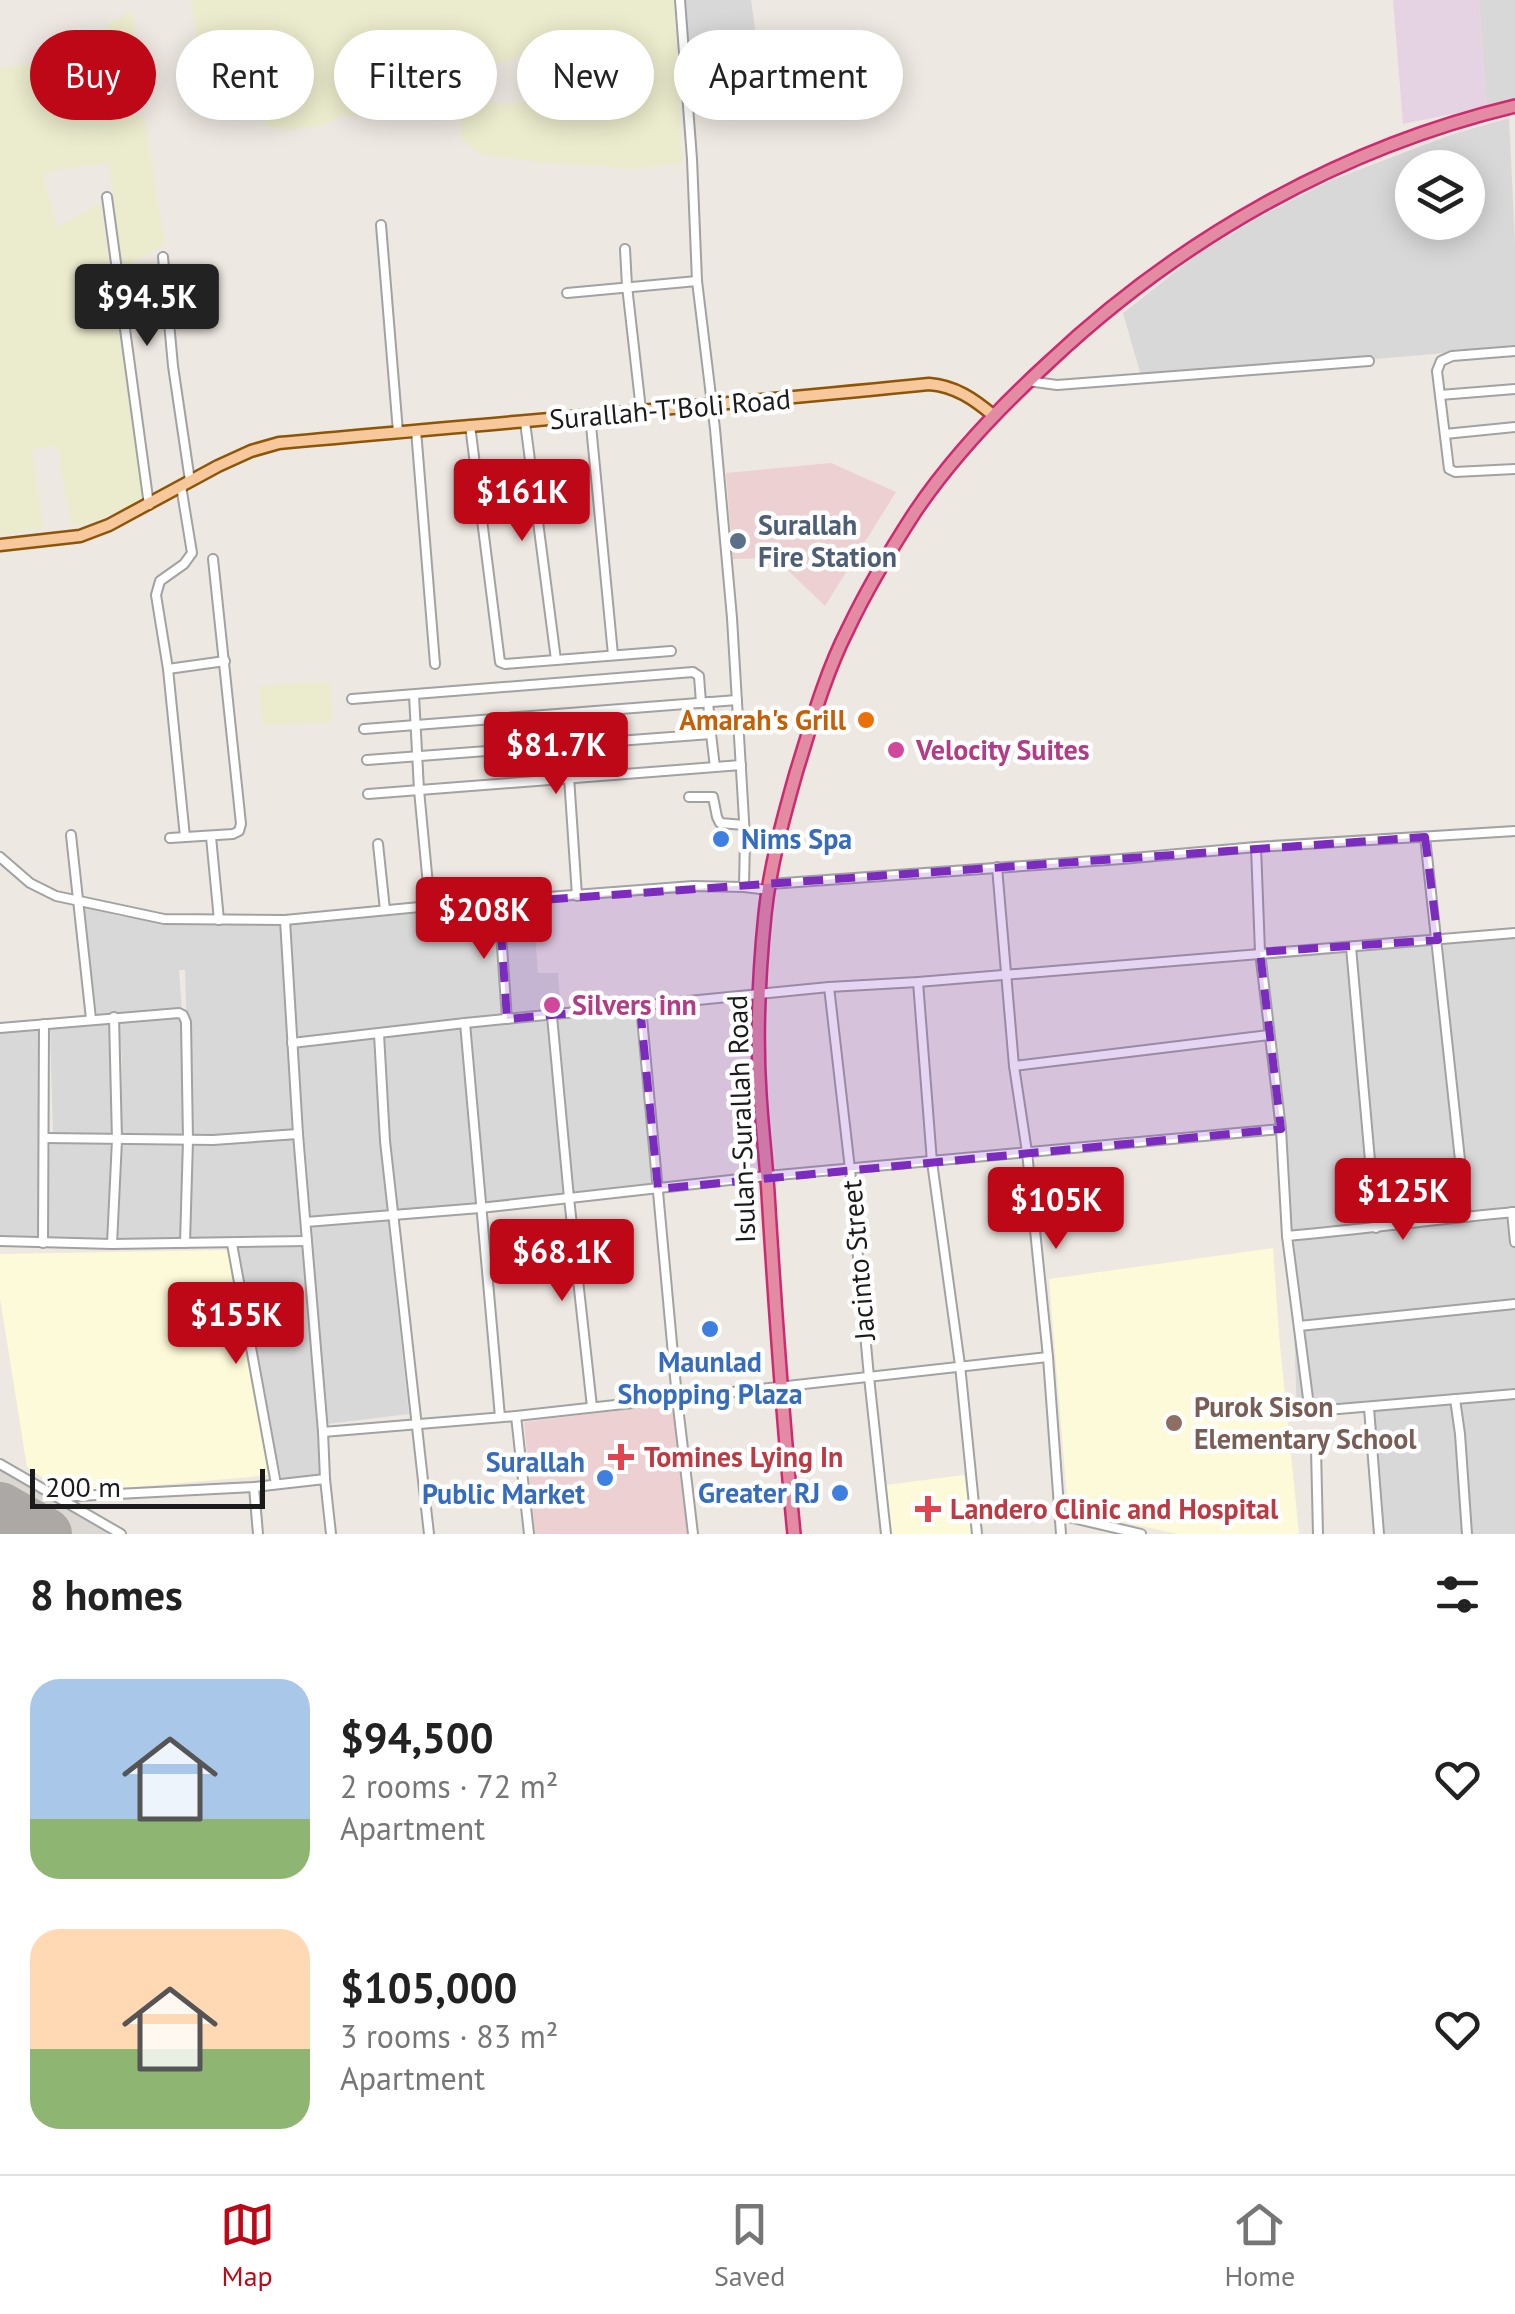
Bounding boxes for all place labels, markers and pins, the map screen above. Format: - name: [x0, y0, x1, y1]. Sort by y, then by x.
- pin: $94.5K: [66, 264, 228, 349]
- pin: $161K: [452, 459, 592, 544]
- place label: Surallah Fire Station: [758, 506, 897, 575]
- marker: Surallah Fire Station: [727, 530, 749, 552]
- place label: Amarah's Grill: [679, 701, 847, 738]
- marker: Amarah's Grill: [855, 709, 877, 731]
- pin: $81.7K: [475, 712, 637, 797]
- place label: Velocity Suites: [915, 731, 1090, 768]
- marker: Velocity Suites: [885, 739, 907, 761]
- place label: Nims Spa: [741, 820, 852, 857]
- marker: Nims Spa: [710, 828, 732, 850]
- pin: $208K: [414, 877, 554, 962]
- place label: Silvers inn: [572, 986, 697, 1023]
- marker: Silvers inn: [541, 994, 563, 1016]
- pin: $125K: [1333, 1158, 1473, 1243]
- pin: $105K: [986, 1167, 1126, 1252]
- pin: $68.1K: [481, 1219, 643, 1304]
- pin: $155K: [166, 1282, 306, 1367]
- marker: Maunlad Shopping Plaza: [699, 1318, 721, 1340]
- place label: Maunlad Shopping Plaza: [617, 1343, 803, 1412]
- place label: Purok Sison Elementary School: [1194, 1388, 1417, 1457]
- marker: Purok Sison Elementary School: [1163, 1412, 1185, 1434]
- place label: Tomines Lying In: [644, 1438, 843, 1475]
- place label: Surallah Public Market: [422, 1443, 585, 1512]
- marker: Tomines Lying In: [608, 1444, 634, 1470]
- marker: Surallah Public Market: [594, 1467, 616, 1489]
- place label: Greater RJ: [698, 1474, 820, 1511]
- marker: Greater RJ: [829, 1482, 851, 1504]
- place label: Landero Clinic and Hospital: [950, 1490, 1279, 1527]
- marker: Landero Clinic and Hospital: [915, 1496, 941, 1522]

